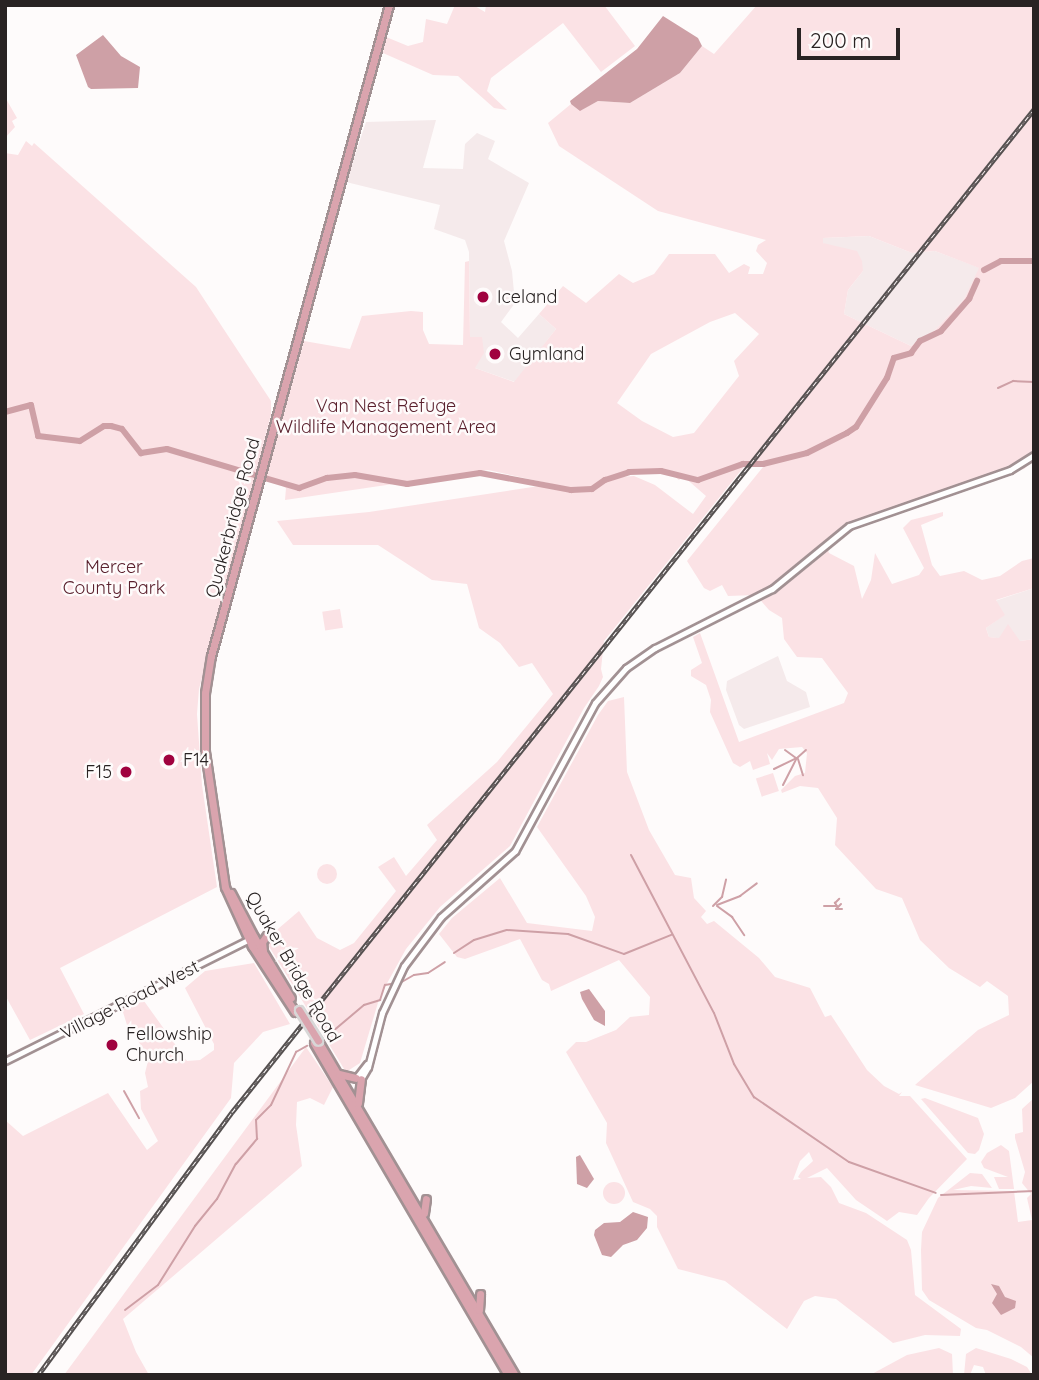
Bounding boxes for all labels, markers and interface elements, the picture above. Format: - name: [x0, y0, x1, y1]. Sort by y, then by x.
- scale bar: [801, 14, 904, 58]
- text: 200 m: [810, 27, 872, 53]
- place label: Iceland: [497, 286, 557, 308]
- marker: Iceland: [475, 289, 491, 305]
- place label: Gymland: [509, 343, 585, 365]
- marker: Gymland: [487, 346, 503, 362]
- park label: Van Nest Refuge Wildlife Management Area: [276, 396, 496, 438]
- street label: Quakerbridge Road: [201, 436, 265, 600]
- park label: Mercer County Park: [63, 557, 165, 600]
- place label: F14: [183, 749, 209, 771]
- marker: F14: [161, 752, 177, 768]
- place label: F15: [85, 761, 112, 783]
- marker: F15: [118, 764, 134, 780]
- street label: Quaker Bridge Road: [241, 888, 345, 1046]
- street label: Village Road West: [57, 956, 203, 1044]
- place label: Fellowship Church: [126, 1024, 212, 1066]
- marker: Fellowship Church: [104, 1037, 120, 1053]

